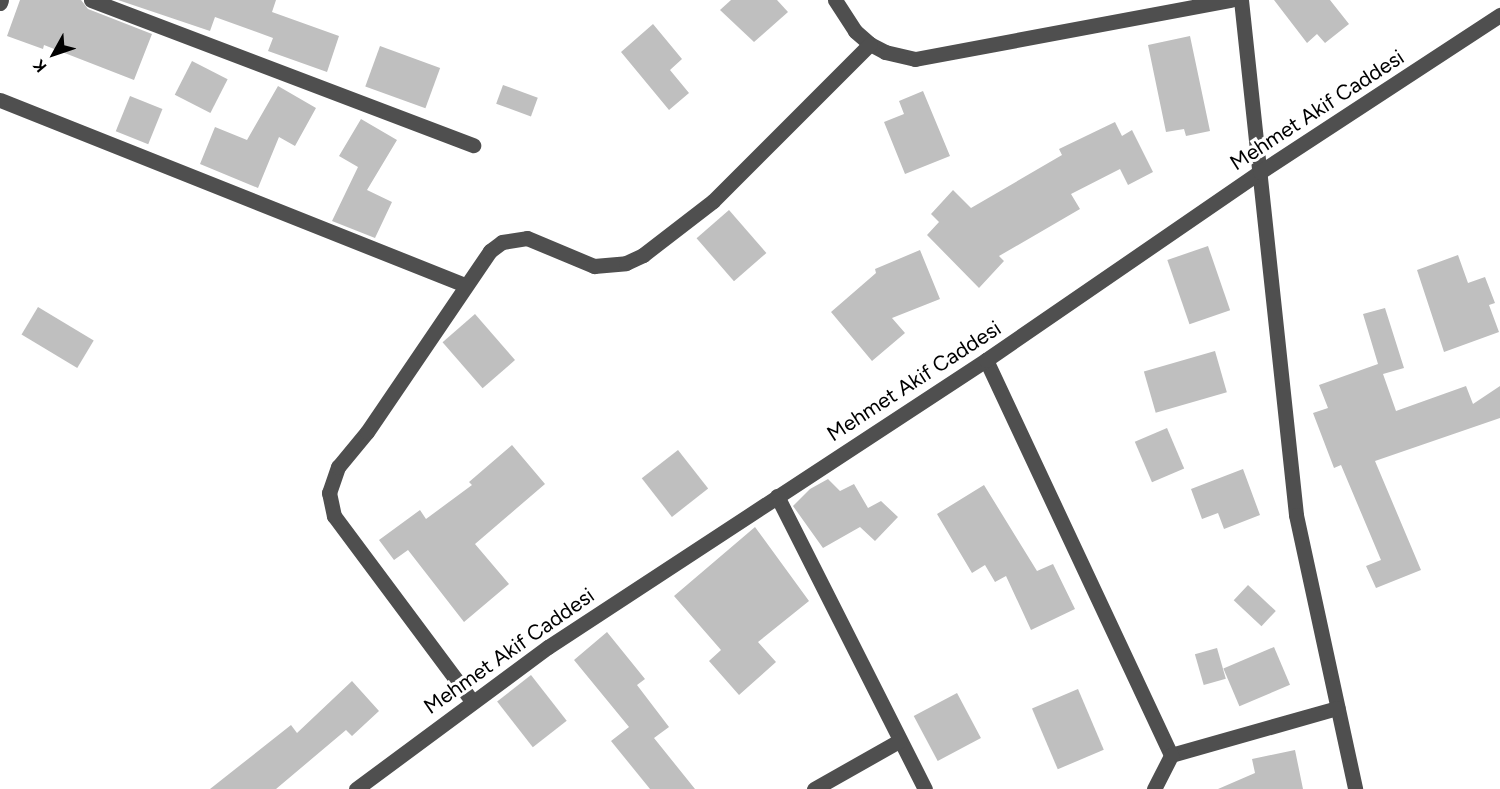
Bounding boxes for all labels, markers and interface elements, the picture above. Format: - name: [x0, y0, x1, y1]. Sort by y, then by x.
- north arrow: [24, 24, 84, 84]
- street label: Mehmet Akif Caddesi: [1225, 44, 1409, 176]
- text: K: [29, 56, 51, 76]
- street label: Mehmet Akif Caddesi: [822, 315, 1006, 447]
- street label: Mehmet Akif Caddesi: [419, 583, 599, 719]

